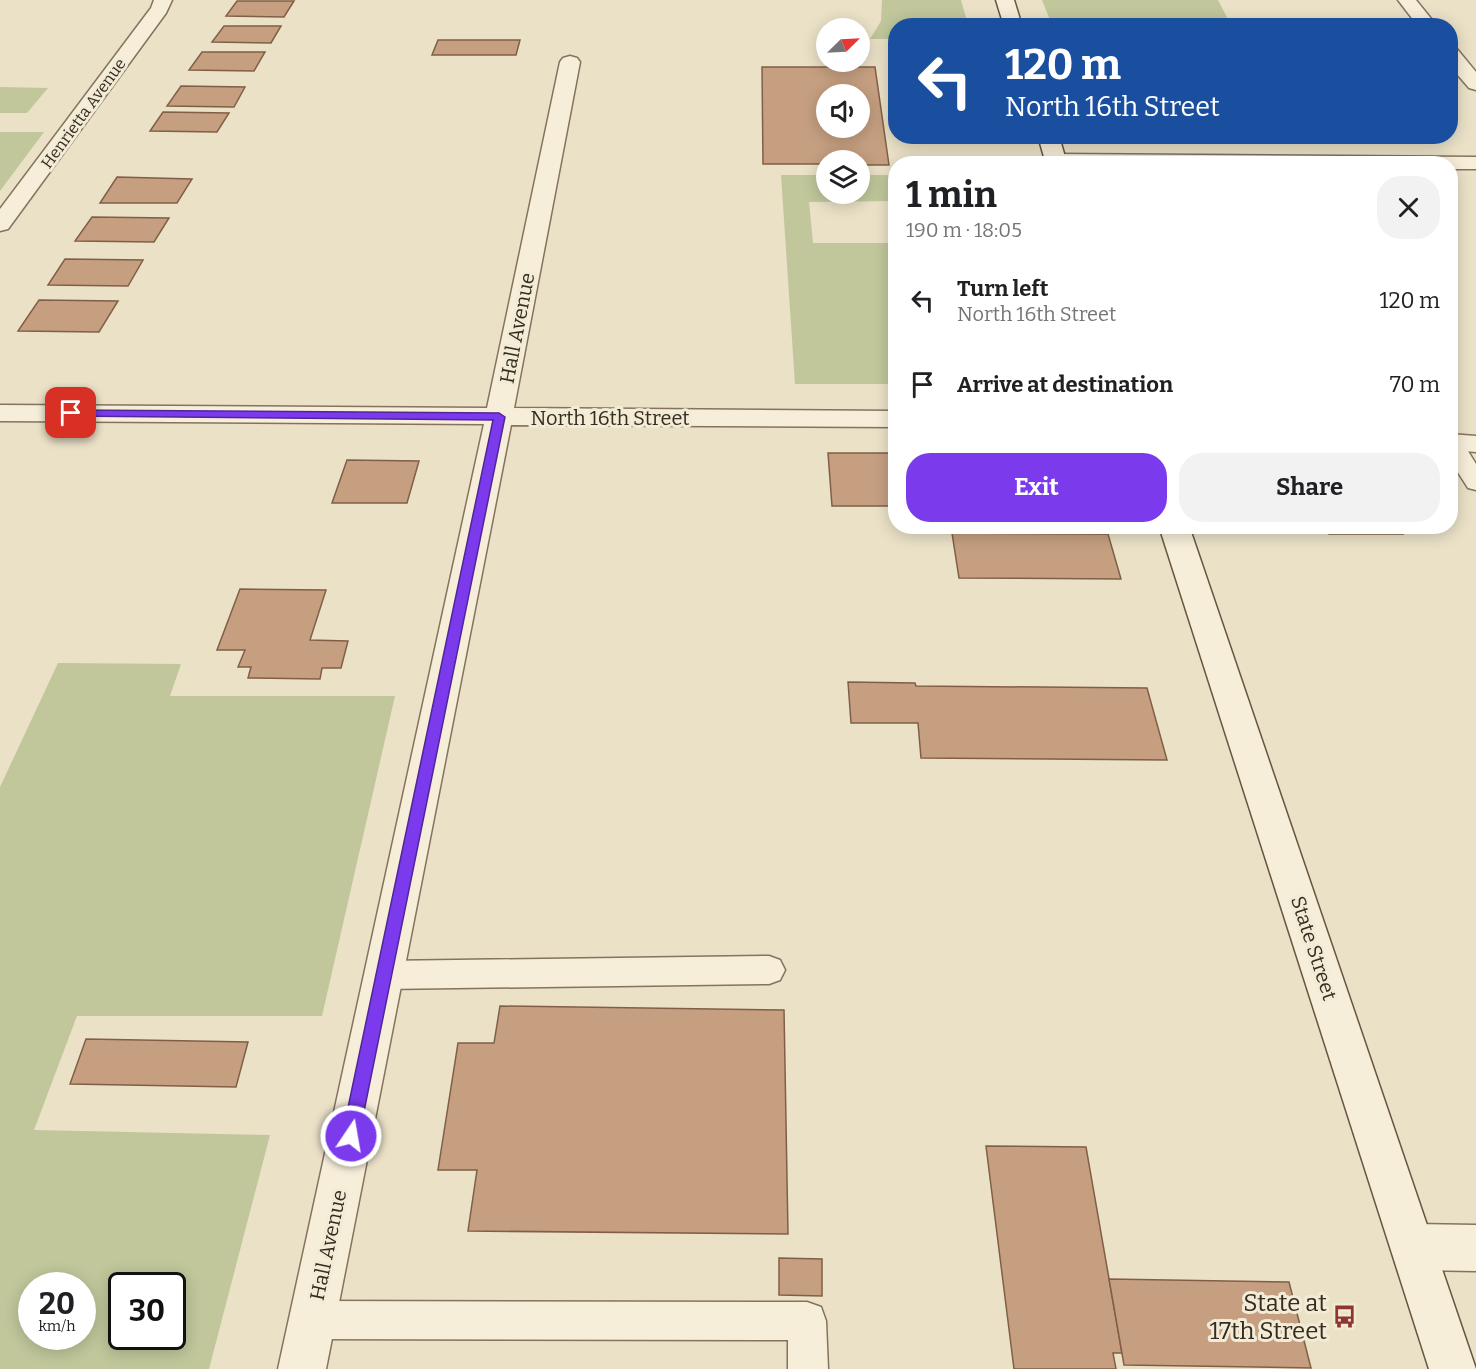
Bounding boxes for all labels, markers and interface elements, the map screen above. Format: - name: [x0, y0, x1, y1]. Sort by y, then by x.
- north arrow: [816, 18, 870, 72]
- map controls: [816, 18, 870, 204]
- text: 120 m: [1005, 40, 1121, 90]
- icon: left: [906, 42, 984, 120]
- street label: Henrietta Avenue: [37, 55, 130, 172]
- button: sound: [816, 84, 870, 138]
- text: North 16th Street: [1005, 91, 1220, 123]
- button: layers: [816, 150, 870, 204]
- text: 1 min: [906, 173, 997, 217]
- button: close: [1377, 176, 1440, 239]
- text: 190 m · 18:05: [906, 218, 1022, 242]
- street label: Hall Avenue: [494, 271, 540, 385]
- text: Turn left: [957, 275, 1049, 302]
- icon: left: [906, 284, 939, 317]
- text: 120 m: [1380, 287, 1440, 314]
- text: North 16th Street: [957, 302, 1116, 326]
- icon: arrive: [906, 368, 939, 401]
- text: Arrive at destination: [957, 371, 1173, 398]
- text: 70 m: [1390, 371, 1440, 398]
- pin: [45, 387, 96, 438]
- icon: arrive: [54, 396, 87, 429]
- street label: North 16th Street: [530, 406, 690, 430]
- button: Exit: [906, 453, 1167, 522]
- button: Share: [1179, 453, 1440, 522]
- street label: State Street: [1286, 893, 1342, 1003]
- position arrow: [319, 1104, 383, 1168]
- street label: Hall Avenue: [305, 1188, 351, 1302]
- speed limit sign: 30: [108, 1272, 186, 1350]
- text: 20: [39, 1286, 75, 1322]
- place label: State at 17th Street: [1210, 1289, 1327, 1345]
- bus stop icon: State at 17th Street: [1332, 1304, 1358, 1330]
- text: km/h: [38, 1317, 76, 1335]

